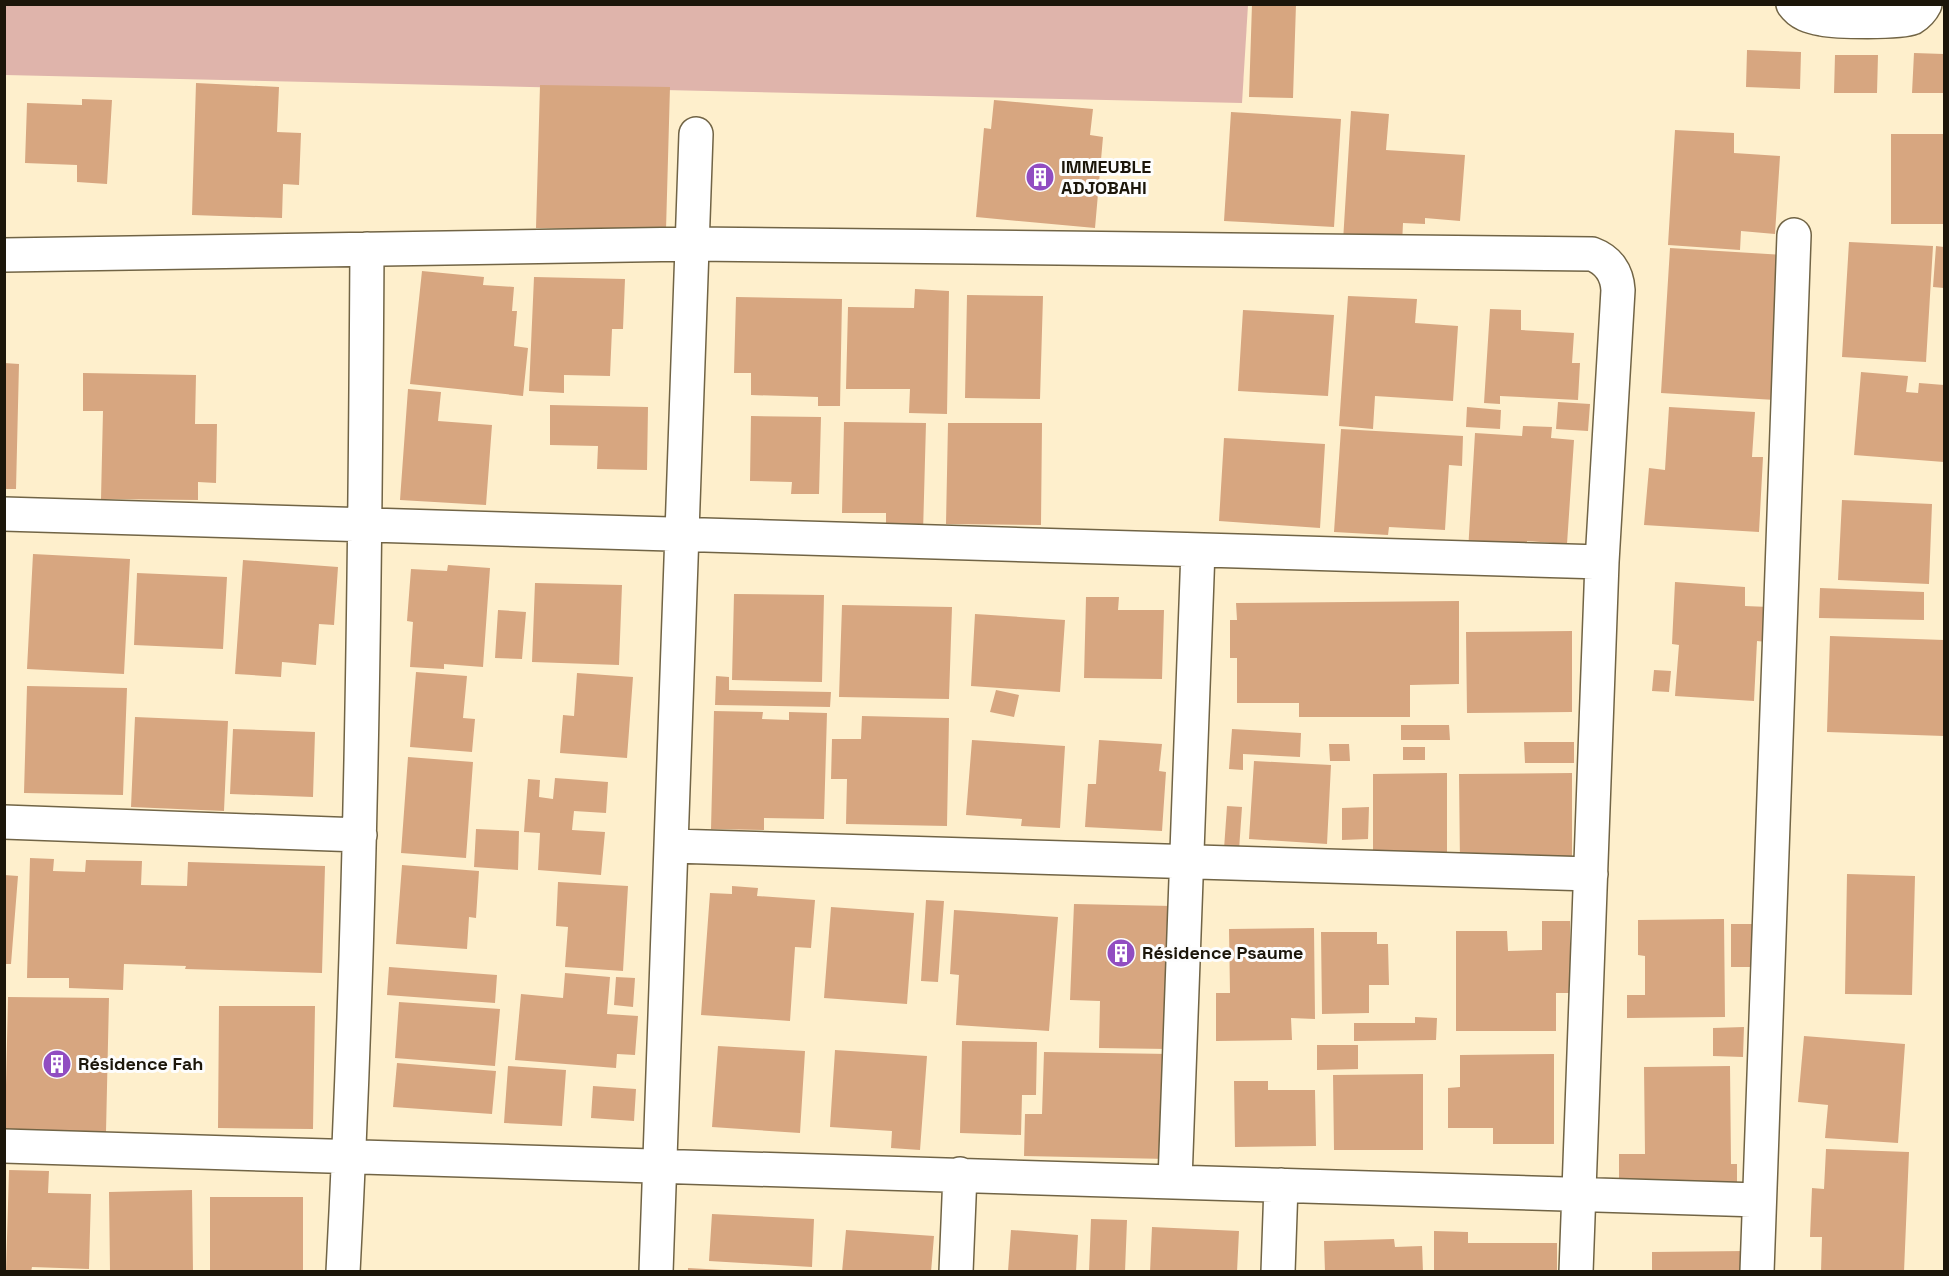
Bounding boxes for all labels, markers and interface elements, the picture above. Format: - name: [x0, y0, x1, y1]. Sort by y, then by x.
- place label: IMMEUBLE ADJOBAHI: [1061, 155, 1151, 199]
- building icon: IMMEUBLE ADJOBAHI: [1024, 161, 1056, 193]
- building icon: Résidence Psaume: [1105, 937, 1137, 969]
- place label: Résidence Psaume: [1142, 941, 1304, 964]
- building icon: Résidence Fah: [41, 1048, 73, 1080]
- place label: Résidence Fah: [78, 1052, 203, 1075]

